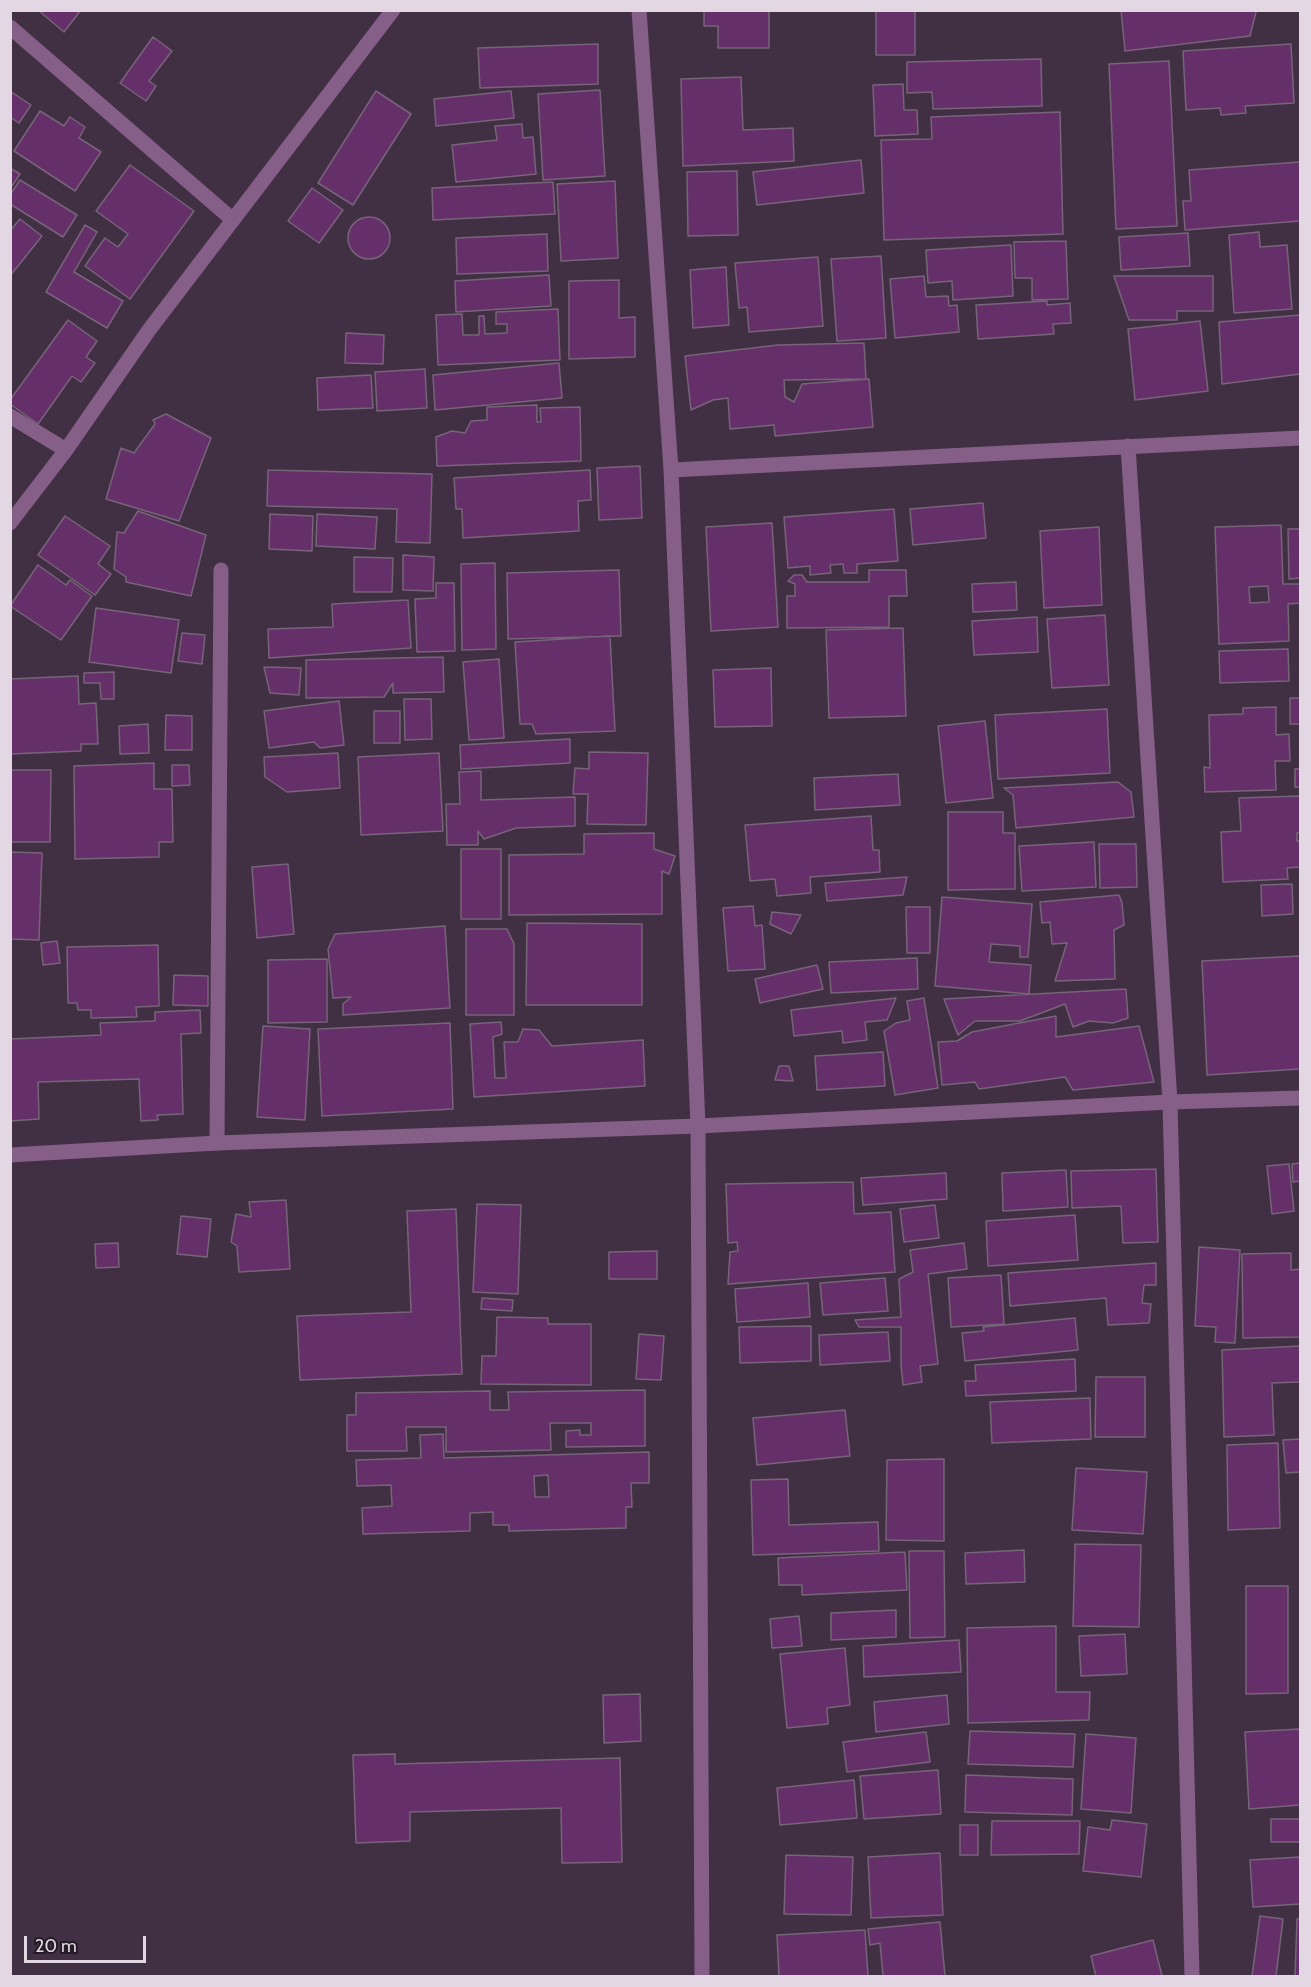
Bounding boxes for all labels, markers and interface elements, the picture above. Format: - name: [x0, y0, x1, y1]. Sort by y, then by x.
- scale bar: [27, 1924, 148, 1962]
- text: 20 m: [35, 1935, 77, 1957]

